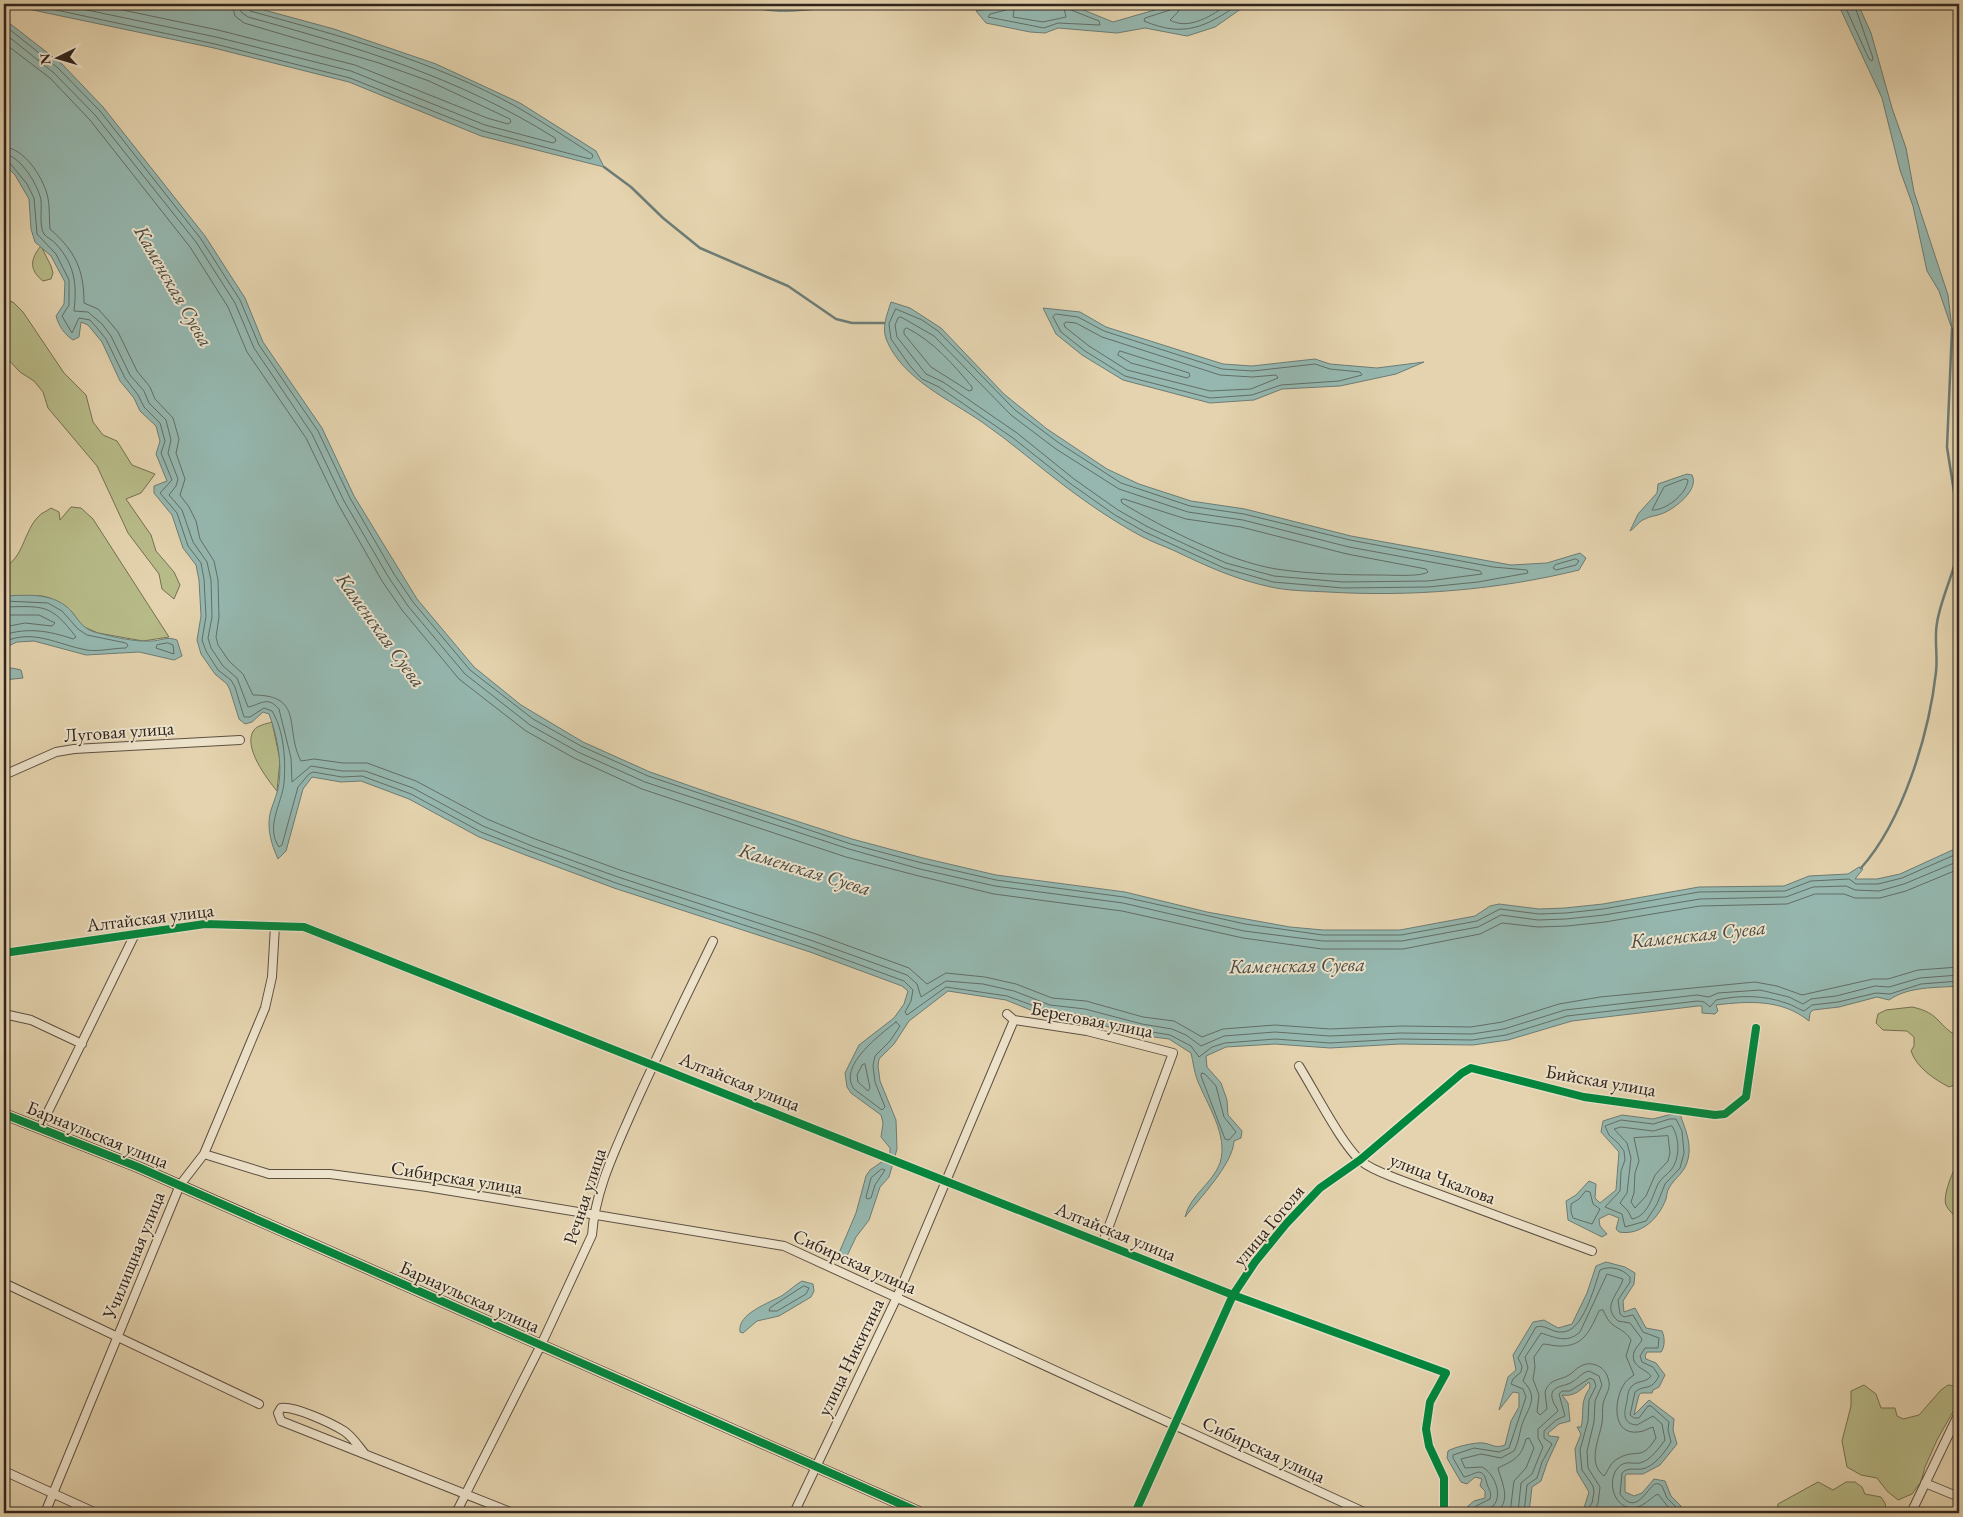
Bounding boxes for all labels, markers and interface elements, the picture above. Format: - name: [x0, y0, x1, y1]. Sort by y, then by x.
- north arrow: [32, 32, 82, 82]
- text: N: [36, 52, 55, 66]
- water label: Каменская Суева: [128, 220, 219, 352]
- water label: Каменская Суева: [330, 566, 432, 693]
- street label: Луговая улица: [63, 715, 175, 748]
- water label: Каменская Суева: [735, 836, 874, 901]
- street label: Алтайская улица: [84, 897, 216, 938]
- water label: Каменская Суева: [1628, 914, 1767, 954]
- water label: Каменская Суева: [1228, 951, 1365, 979]
- street label: Береговая улица: [1029, 995, 1156, 1044]
- street label: Алтайская улица: [675, 1045, 804, 1117]
- street label: Бийская улица: [1544, 1058, 1658, 1103]
- street label: Барнаульская улица: [23, 1095, 173, 1174]
- street label: Речная улица: [557, 1145, 612, 1247]
- street label: улица Чкалова: [1386, 1147, 1500, 1210]
- street label: Сибирская улица: [389, 1155, 525, 1200]
- street label: улица Гоголя: [1227, 1179, 1310, 1271]
- street label: Училищная улица: [96, 1187, 171, 1324]
- street label: Алтайская улица: [1051, 1195, 1180, 1267]
- street label: Сибирская улица: [789, 1223, 921, 1300]
- street label: Барнаульская улица: [396, 1254, 544, 1339]
- street label: улица Никитина: [811, 1294, 890, 1420]
- street label: Сибирская улица: [1198, 1410, 1330, 1489]

